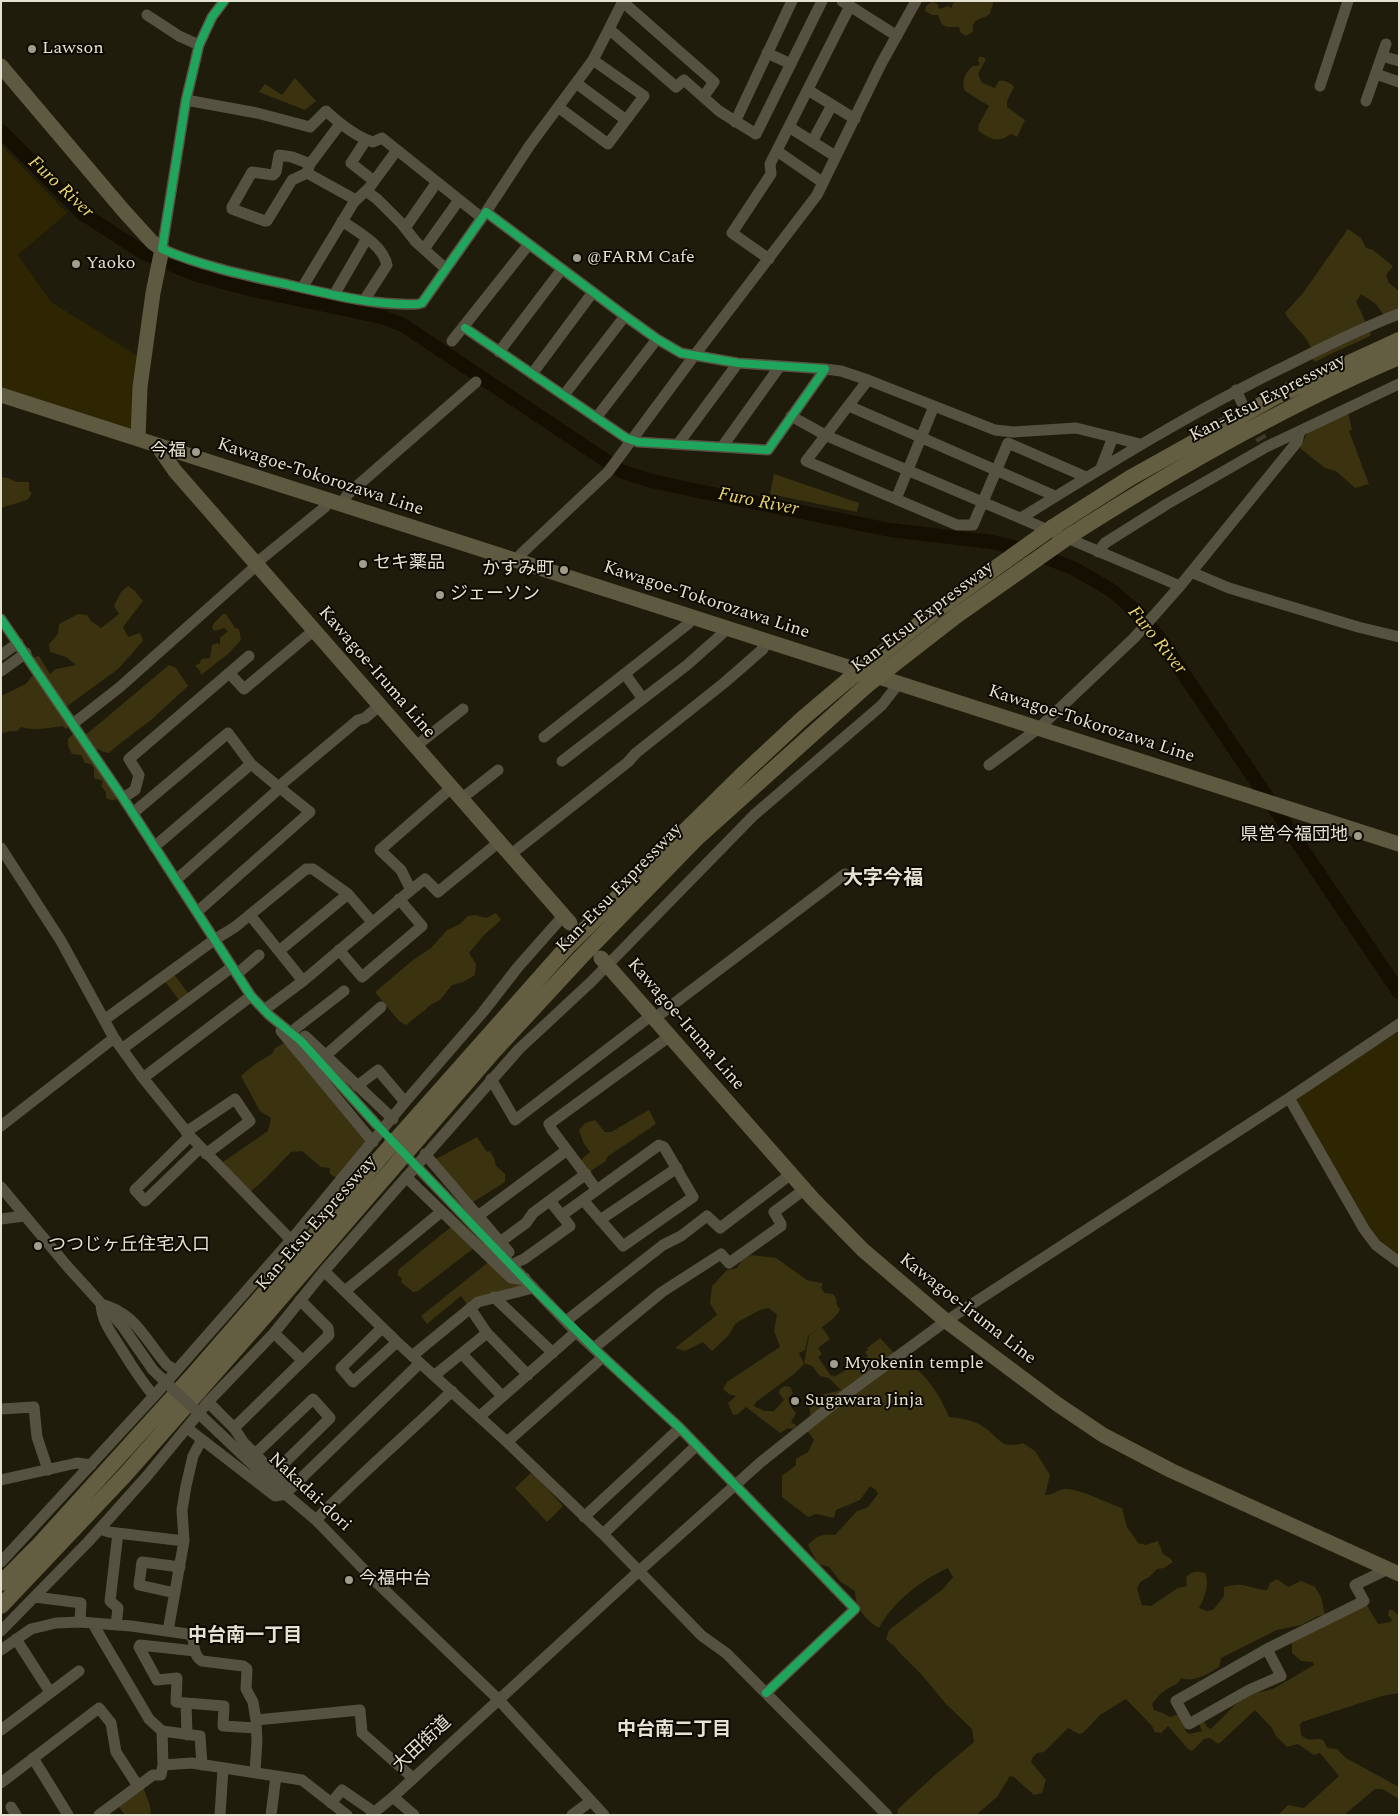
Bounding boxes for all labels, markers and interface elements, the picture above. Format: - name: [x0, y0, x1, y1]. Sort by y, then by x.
- place label: Lawson: [42, 38, 104, 60]
- marker: Lawson: [26, 43, 38, 55]
- water label: Furo River: [22, 152, 98, 224]
- place label: @FARM Cafe: [587, 247, 695, 269]
- marker: @FARM Cafe: [571, 252, 583, 264]
- place label: Yaoko: [86, 253, 136, 275]
- marker: Yaoko: [70, 258, 82, 270]
- street label: Kan-Etsu Expressway: [1186, 350, 1350, 448]
- street label: Kawagoe-Tokorozawa Line: [214, 434, 426, 522]
- place label: 今福: [150, 441, 186, 463]
- marker: 今福: [190, 446, 202, 458]
- water label: Furo River: [716, 484, 800, 522]
- place label: セキ薬品: [373, 553, 445, 575]
- street label: Kawagoe-Tokorozawa Line: [600, 557, 812, 645]
- marker: セキ薬品: [357, 558, 369, 570]
- street label: Kan-Etsu Expressway: [848, 558, 998, 678]
- place label: かすみ町: [482, 559, 554, 581]
- marker: かすみ町: [558, 564, 570, 576]
- place label: ジェーソン: [450, 584, 540, 606]
- marker: ジェーソン: [434, 589, 446, 601]
- water label: Furo River: [1121, 602, 1191, 680]
- street label: Kawagoe-Iruma Line: [313, 603, 439, 743]
- street label: Kawagoe-Tokorozawa Line: [985, 681, 1197, 769]
- street label: Kan-Etsu Expressway: [552, 820, 688, 958]
- place label: 県営今福団地: [1240, 825, 1348, 847]
- marker: 県営今福団地: [1352, 830, 1364, 842]
- district label: 大字今福: [843, 868, 923, 892]
- street label: Kawagoe-Iruma Line: [622, 955, 748, 1095]
- street label: Kan-Etsu Expressway: [252, 1152, 382, 1296]
- place label: つつじヶ丘住宅入口: [48, 1235, 210, 1257]
- marker: つつじヶ丘住宅入口: [32, 1240, 44, 1252]
- street label: Kawagoe-Iruma Line: [894, 1250, 1040, 1370]
- place label: Myokenin temple: [844, 1353, 984, 1375]
- marker: Myokenin temple: [828, 1358, 840, 1370]
- place label: Sugawara Jinja: [805, 1390, 923, 1412]
- marker: Sugawara Jinja: [789, 1395, 801, 1407]
- street label: Nakadai-dori: [263, 1449, 355, 1537]
- place label: 今福中台: [359, 1569, 431, 1591]
- marker: 今福中台: [343, 1574, 355, 1586]
- district label: 中台南一丁目: [188, 1626, 302, 1648]
- street label: 大田街道: [389, 1713, 457, 1777]
- district label: 中台南二丁目: [617, 1720, 731, 1742]

